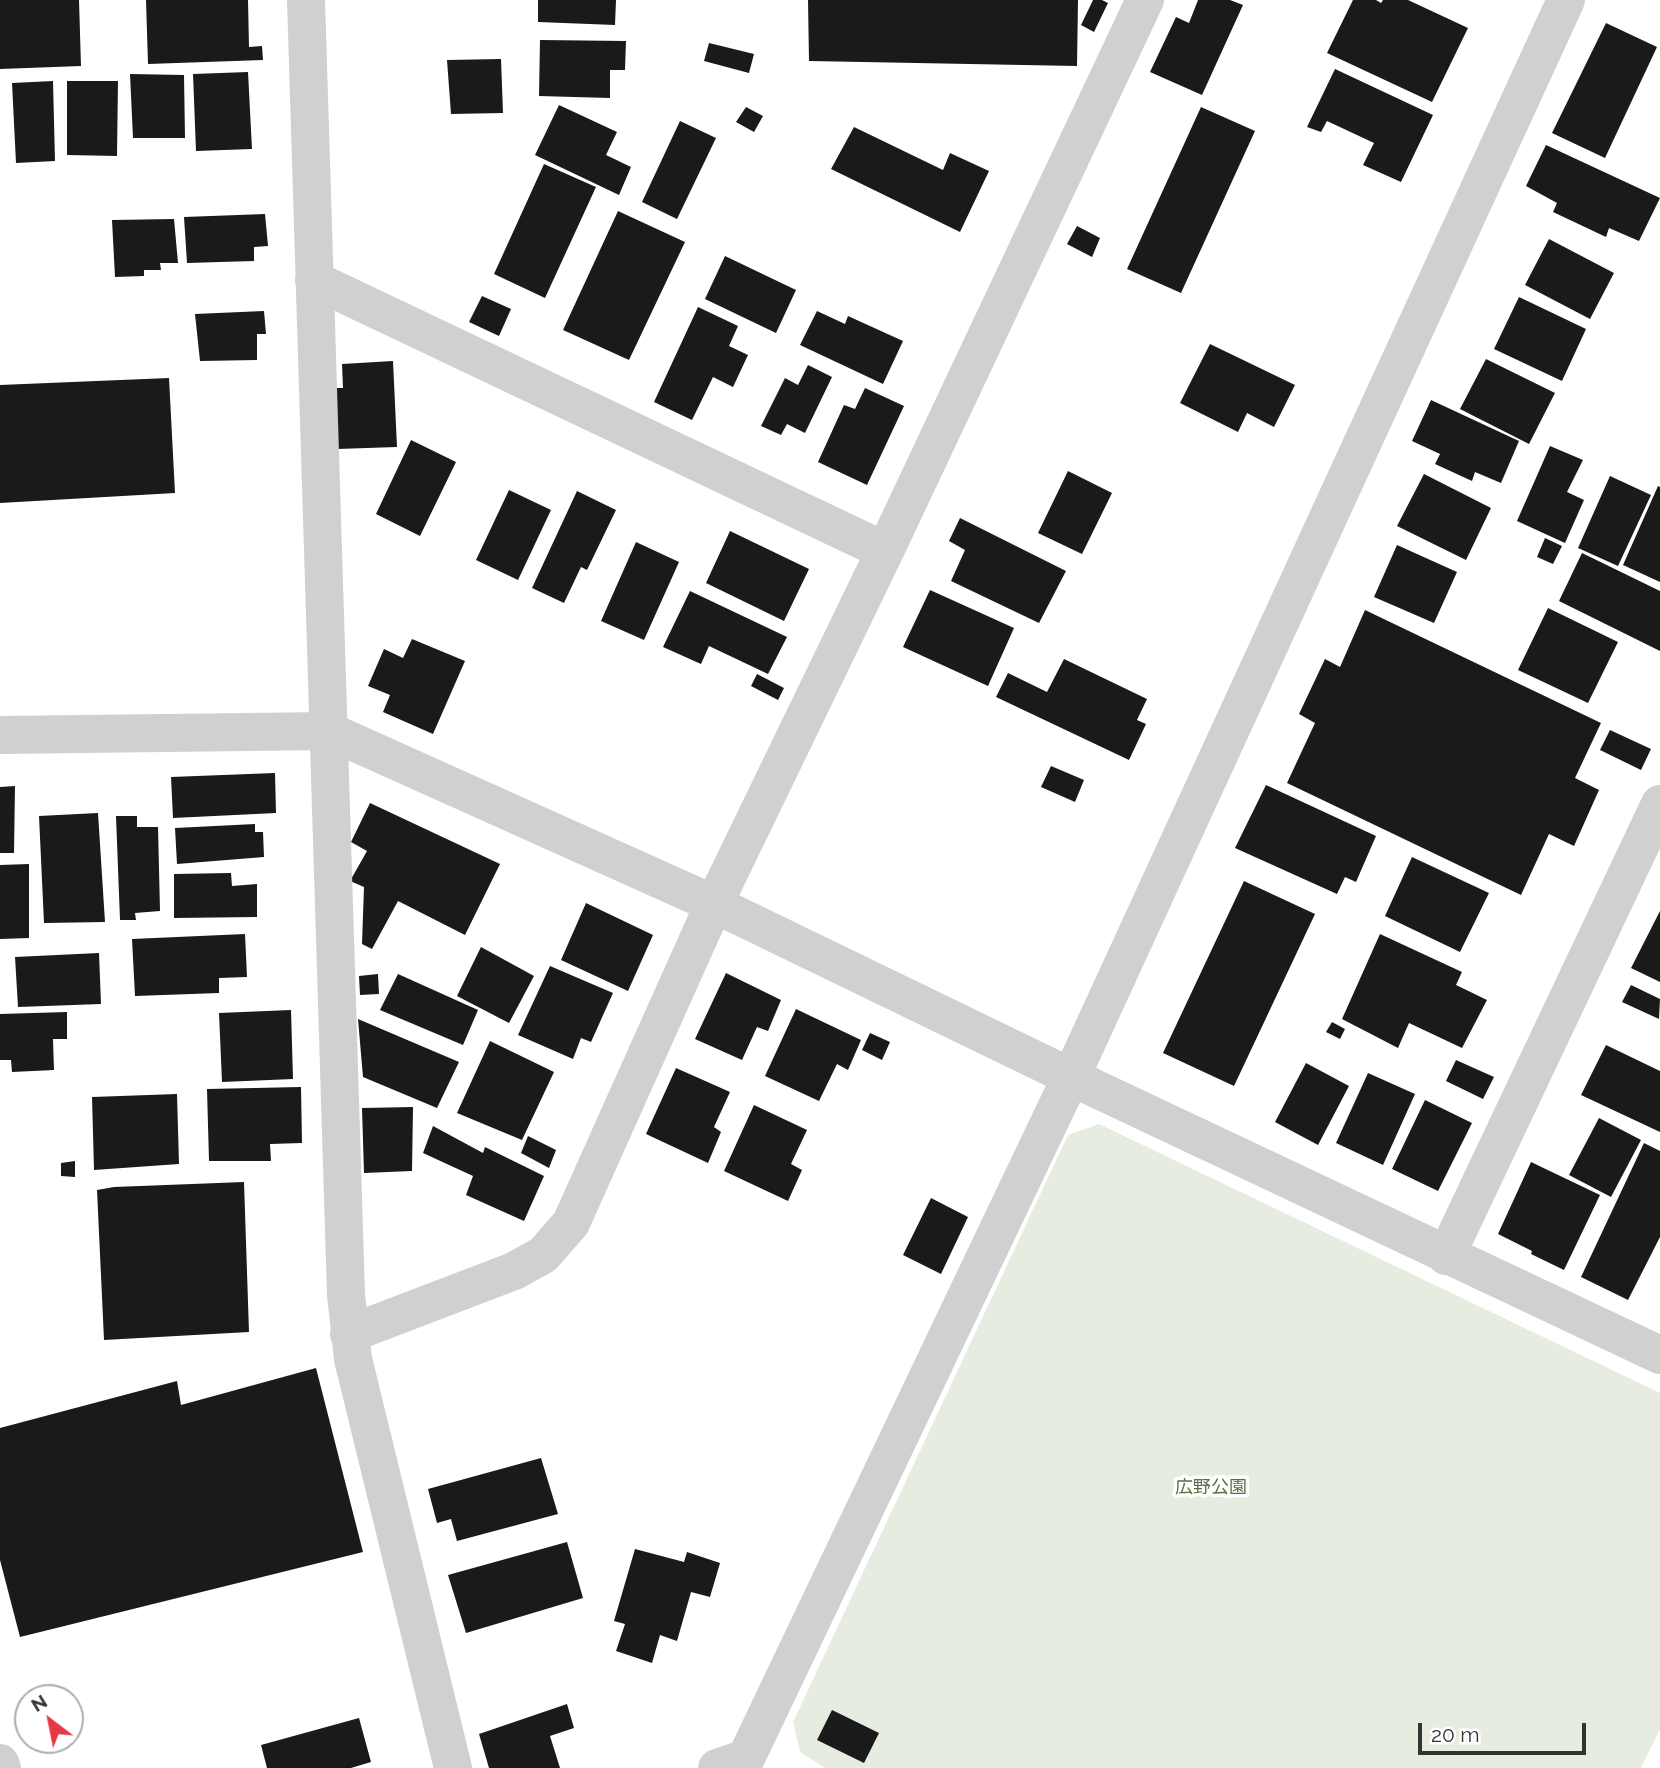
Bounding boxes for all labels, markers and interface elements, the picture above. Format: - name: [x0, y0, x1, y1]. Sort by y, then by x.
- park label: 広野公園: [1175, 1477, 1247, 1499]
- north arrow: [14, 1684, 84, 1754]
- text: N: [27, 1690, 51, 1716]
- scale bar: [1422, 1708, 1590, 1752]
- text: 20 m: [1431, 1722, 1479, 1747]

